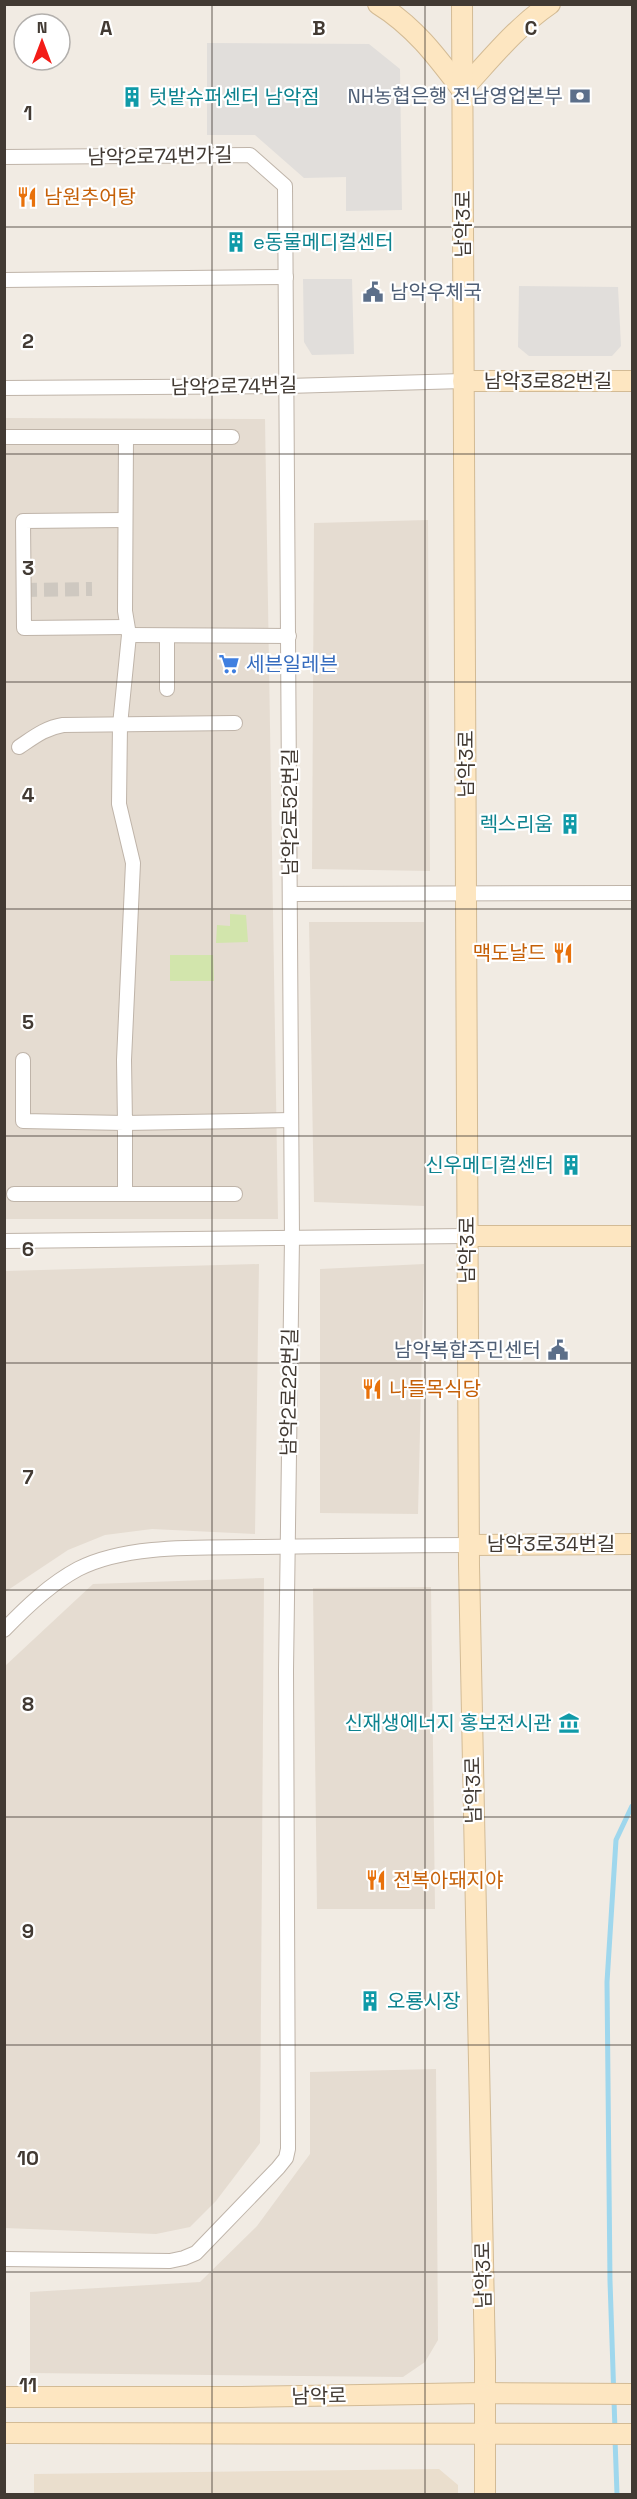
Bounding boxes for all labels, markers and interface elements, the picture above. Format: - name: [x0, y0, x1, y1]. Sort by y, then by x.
- north arrow: [12, 12, 72, 72]
- text: A: [100, 15, 113, 41]
- text: B: [312, 15, 326, 41]
- text: C: [525, 15, 538, 41]
- text: N: [37, 17, 47, 38]
- place label: NH농협은행 전남영업본부: [347, 83, 563, 109]
- place label: 텃밭슈퍼센터 남악점: [149, 84, 320, 110]
- bank icon: NH농협은행 전남영업본부: [568, 84, 592, 108]
- building icon: 텃밭슈퍼센터 남악점: [120, 85, 144, 109]
- text: 1: [23, 100, 33, 126]
- street label: 남악2로74번가길: [87, 142, 233, 170]
- place label: 남원추어탕: [44, 184, 136, 210]
- restaurant icon: 남원추어탕: [15, 185, 39, 209]
- street label: 남악3로: [450, 190, 476, 258]
- place label: e동물메디컬센터: [253, 229, 394, 255]
- building icon: e동물메디컬센터: [224, 230, 248, 254]
- place label: 남악우체국: [390, 279, 482, 305]
- public building icon: 남악우체국: [361, 280, 385, 304]
- text: 2: [22, 328, 34, 354]
- street label: 남악3로82번길: [484, 368, 612, 394]
- street label: 남악2로74번길: [170, 372, 298, 400]
- text: 3: [22, 555, 34, 581]
- place label: 세븐일레븐: [246, 651, 338, 677]
- supermarket icon: 세븐일레븐: [217, 652, 241, 676]
- street label: 남악3로: [453, 730, 479, 798]
- street label: 남악2로52번길: [277, 748, 303, 876]
- text: 4: [22, 782, 35, 808]
- place label: 렉스리움: [479, 811, 553, 837]
- building icon: 렉스리움: [558, 812, 582, 836]
- place label: 맥도날드: [472, 940, 546, 966]
- restaurant icon: 맥도날드: [551, 941, 575, 965]
- text: 5: [22, 1009, 34, 1035]
- place label: 신우메디컬센터: [425, 1152, 554, 1178]
- building icon: 신우메디컬센터: [559, 1153, 583, 1177]
- street label: 남악3로: [454, 1216, 480, 1284]
- text: 6: [22, 1236, 34, 1262]
- street label: 남악2로22번길: [275, 1328, 303, 1456]
- place label: 남악복합주민센터: [394, 1337, 541, 1363]
- public building icon: 남악복합주민센터: [546, 1338, 570, 1362]
- place label: 나들목식당: [389, 1376, 481, 1402]
- restaurant icon: 나들목식당: [360, 1377, 384, 1401]
- text: 7: [22, 1464, 34, 1490]
- street label: 남악3로34번길: [487, 1531, 615, 1557]
- text: 8: [22, 1691, 34, 1717]
- place label: 신재생에너지 홍보전시관: [344, 1710, 552, 1736]
- museum icon: 신재생에너지 홍보전시관: [557, 1711, 581, 1735]
- street label: 남악3로: [459, 1756, 487, 1824]
- place label: 전복아돼지야: [393, 1867, 503, 1893]
- restaurant icon: 전복아돼지야: [364, 1868, 388, 1892]
- text: 9: [22, 1918, 34, 1944]
- place label: 오룡시장: [387, 1988, 461, 2014]
- building icon: 오룡시장: [358, 1989, 382, 2013]
- text: 10: [17, 2145, 39, 2171]
- street label: 남악3로: [469, 2241, 497, 2309]
- text: 11: [19, 2372, 37, 2398]
- street label: 남악로: [291, 2383, 347, 2409]

